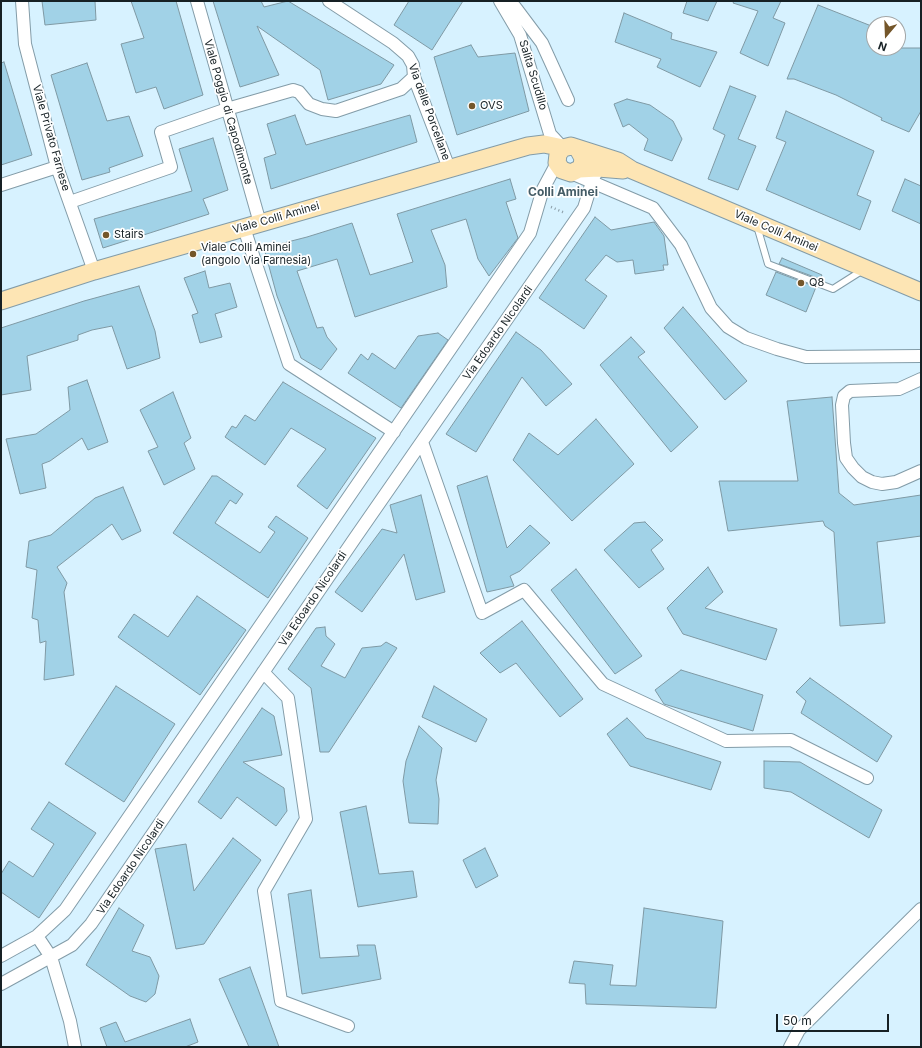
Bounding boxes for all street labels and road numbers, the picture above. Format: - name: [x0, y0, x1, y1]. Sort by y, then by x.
- street label: Viale Poggio di Capodimonte: [201, 38, 255, 186]
- street label: Salita Scudillo: [516, 38, 550, 112]
- street label: Via delle Porcellane: [405, 62, 453, 162]
- street label: Viale Privato Farnese: [30, 83, 72, 193]
- street label: Viale Colli Aminei: [231, 199, 321, 237]
- street label: Viale Colli Aminei: [732, 207, 820, 255]
- street label: Via Edoardo Nicolardi: [460, 283, 536, 383]
- street label: Via Edoardo Nicolardi: [276, 549, 350, 649]
- street label: Via Edoardo Nicolardi: [94, 817, 168, 917]

